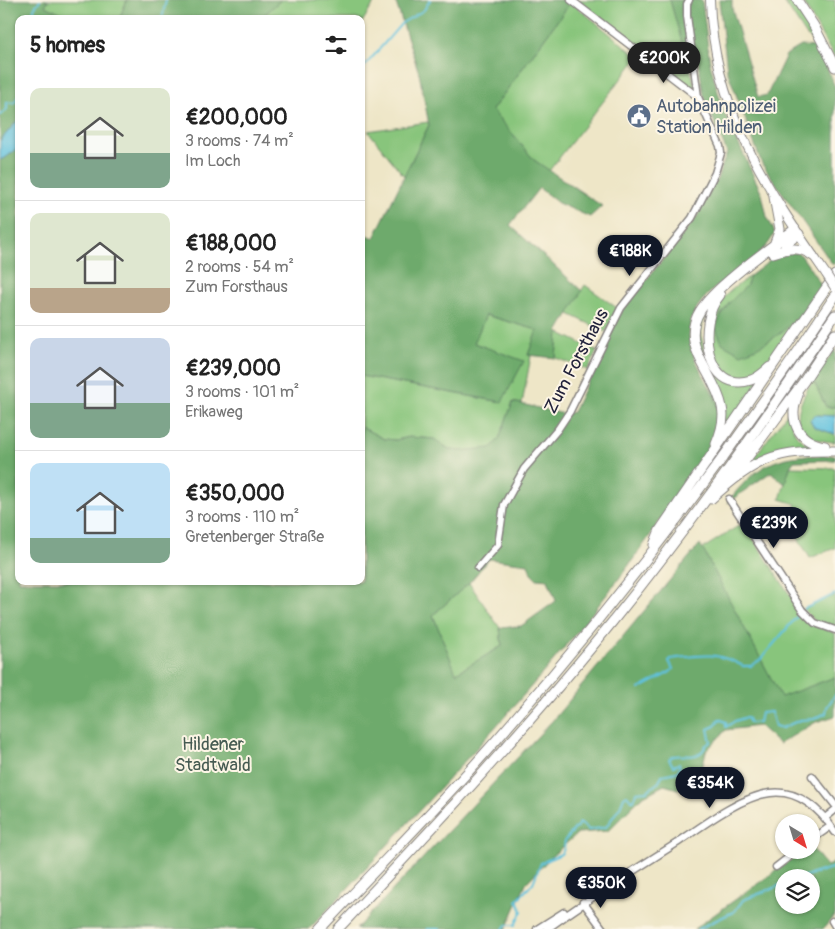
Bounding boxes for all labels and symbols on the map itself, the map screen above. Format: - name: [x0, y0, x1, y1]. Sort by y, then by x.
- pin: €200K: [629, 42, 699, 84]
- place label: Autobahnpolizei Station Hilden: [656, 95, 776, 139]
- public building icon: Autobahnpolizei Station Hilden: [626, 103, 652, 129]
- pin: €188K: [595, 234, 665, 277]
- street label: Zum Forsthaus: [539, 305, 614, 418]
- pin: €239K: [739, 506, 809, 549]
- park label: Hildener Stadtwald: [175, 733, 251, 777]
- pin: €354K: [675, 766, 745, 809]
- north arrow: [775, 814, 820, 859]
- pin: €350K: [566, 866, 636, 909]

